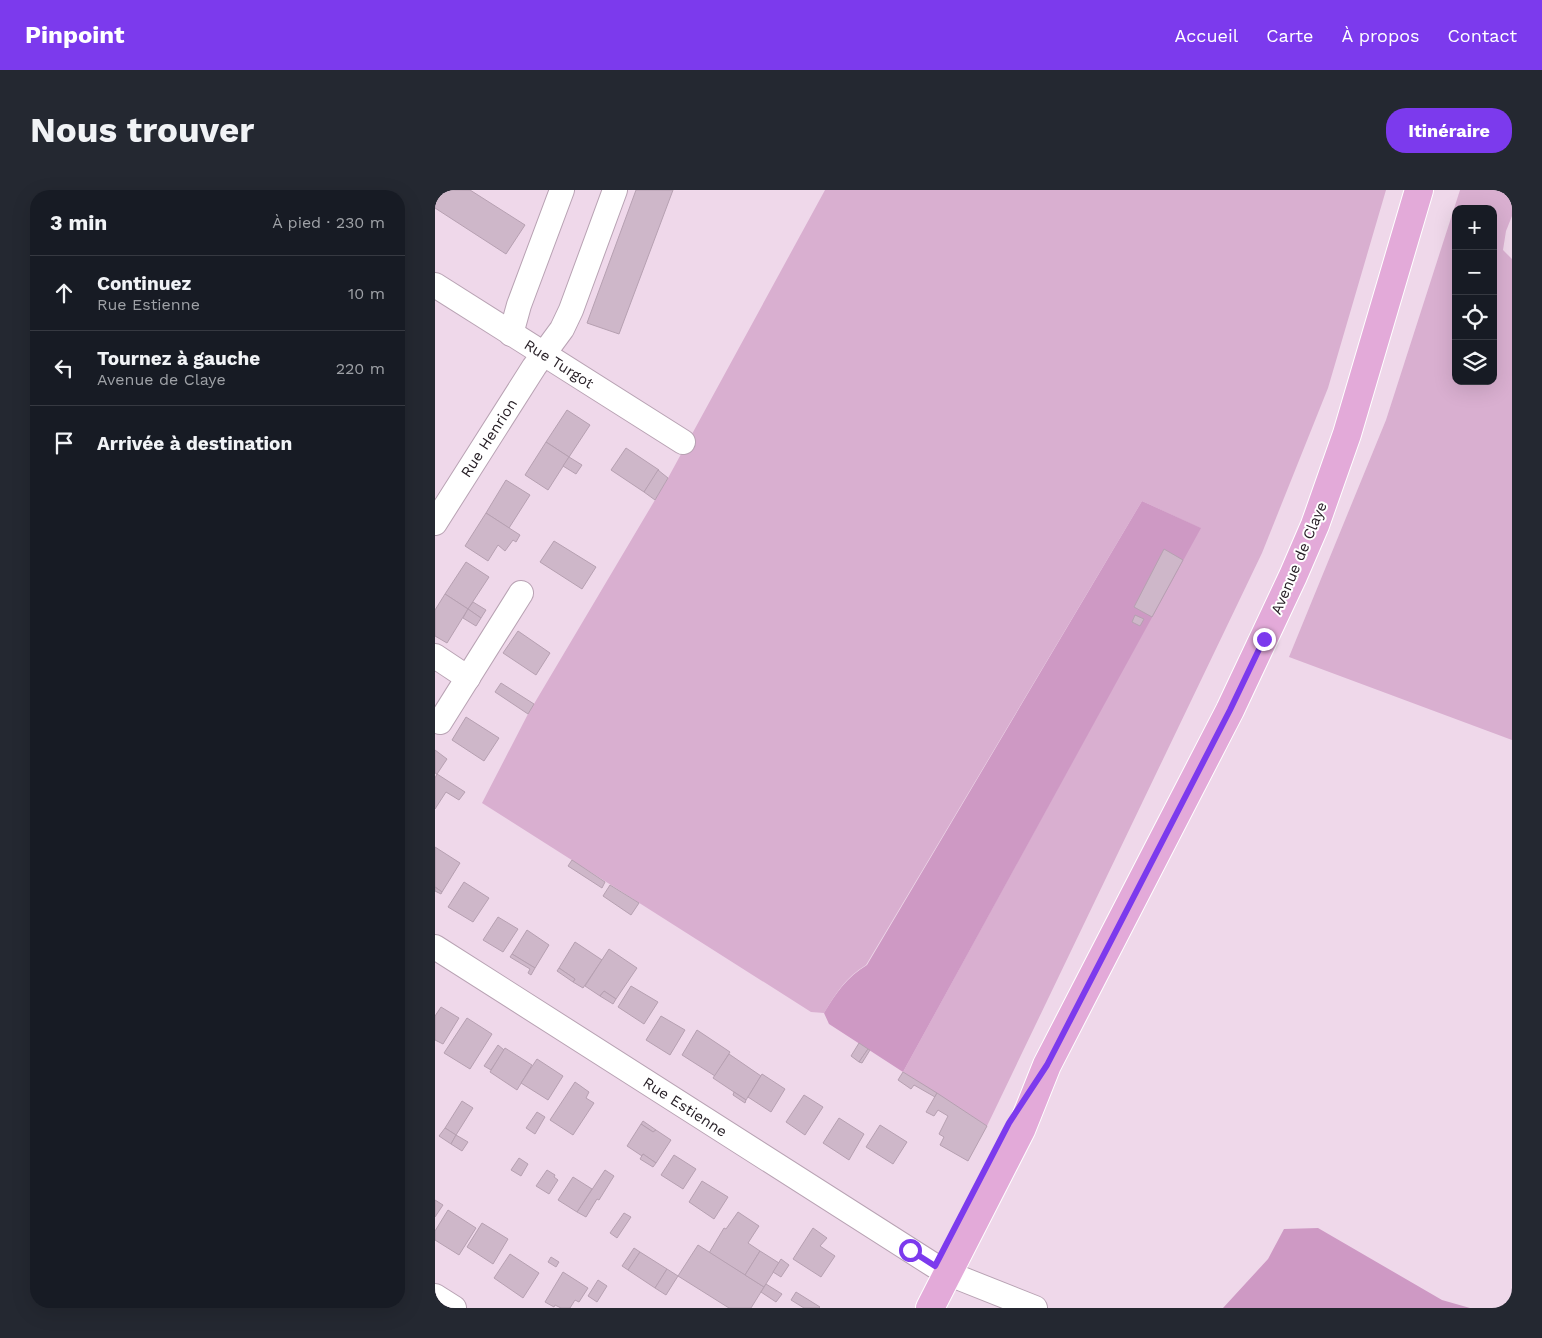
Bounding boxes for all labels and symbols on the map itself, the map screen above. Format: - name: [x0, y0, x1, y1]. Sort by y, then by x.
- street label: Rue Turgot: [521, 336, 598, 393]
- street label: Rue Henrion: [457, 395, 521, 481]
- street label: Avenue de Claye: [1267, 499, 1331, 617]
- route end: [1253, 628, 1276, 651]
- street label: Rue Estienne: [640, 1073, 730, 1141]
- route start: [899, 1239, 922, 1262]

